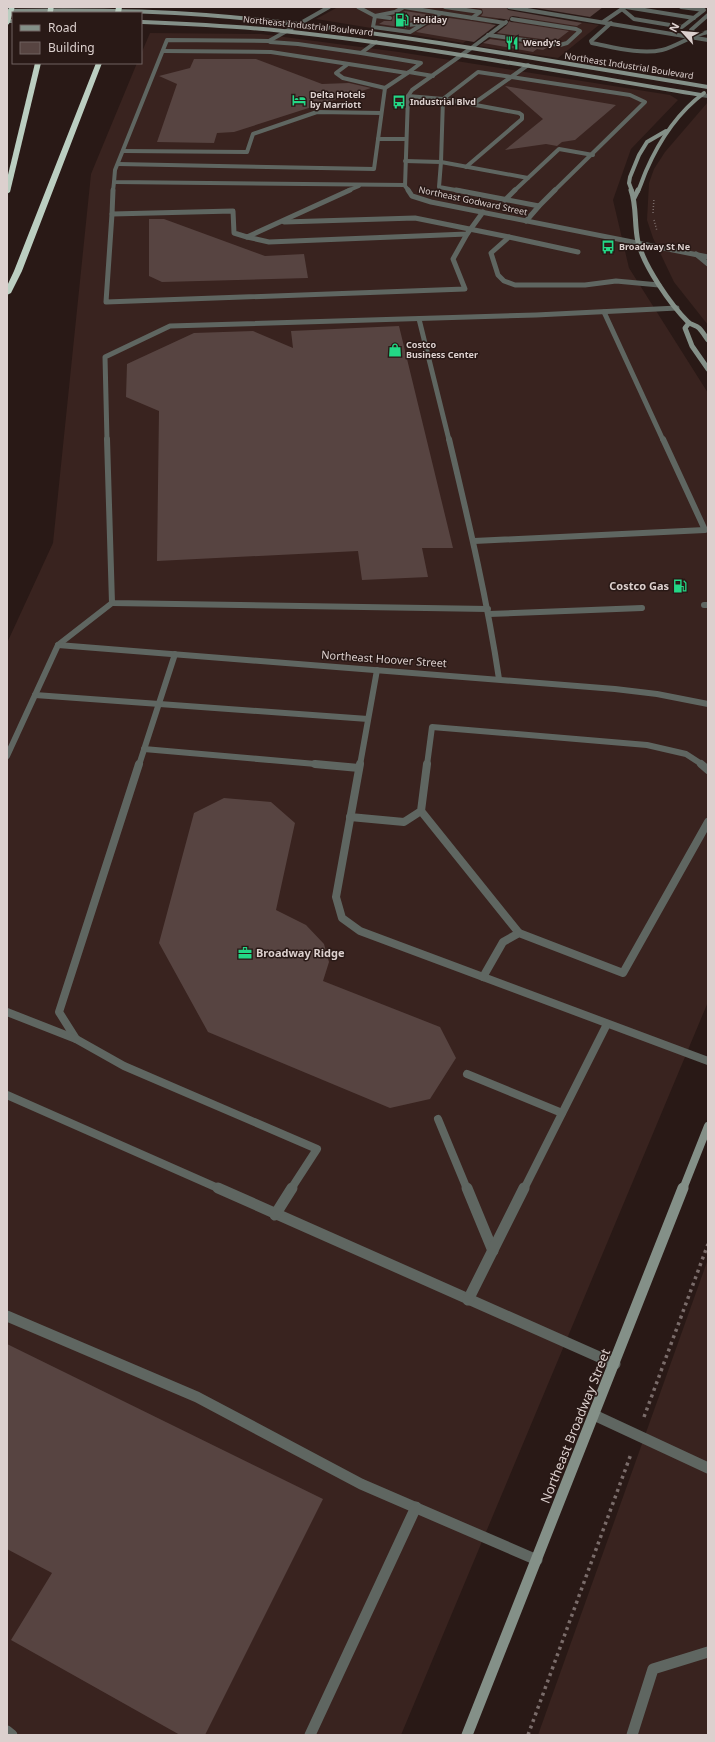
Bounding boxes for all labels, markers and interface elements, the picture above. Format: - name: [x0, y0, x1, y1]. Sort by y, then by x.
- legend: [12, 12, 142, 64]
- street label: Northeast Industrial Boulevard: [242, 12, 374, 39]
- fuel station icon: Holiday: [394, 12, 410, 28]
- north arrow: [663, 12, 703, 52]
- place label: Holiday: [413, 13, 448, 26]
- text: Road: [48, 19, 77, 36]
- text: N: [665, 20, 682, 35]
- restaurant icon: Wendy's: [504, 35, 520, 51]
- place label: Wendy's: [523, 36, 561, 49]
- text: Building: [48, 39, 95, 56]
- street label: Northeast Industrial Boulevard: [564, 49, 695, 82]
- place label: Delta Hotels by Marriott: [310, 88, 366, 111]
- hotel icon: Delta Hotels by Marriott: [291, 92, 307, 108]
- bus stop icon: Industrial Blvd: [391, 94, 407, 110]
- place label: Industrial Blvd: [410, 95, 476, 108]
- street label: Northeast Godward Street: [417, 183, 529, 219]
- bus stop icon: Broadway St Ne: [600, 239, 616, 255]
- place label: Broadway St Ne: [619, 240, 690, 253]
- place label: Costco Business Center: [406, 338, 478, 361]
- shop icon: Costco Business Center: [387, 342, 403, 358]
- place label: Costco Gas: [609, 578, 669, 593]
- fuel station icon: Costco Gas: [672, 578, 688, 594]
- street label: Northeast Hoover Street: [321, 647, 447, 670]
- office icon: Broadway Ridge: [237, 945, 253, 961]
- place label: Broadway Ridge: [256, 945, 345, 960]
- street label: Northeast Broadway Street: [536, 1346, 614, 1506]

